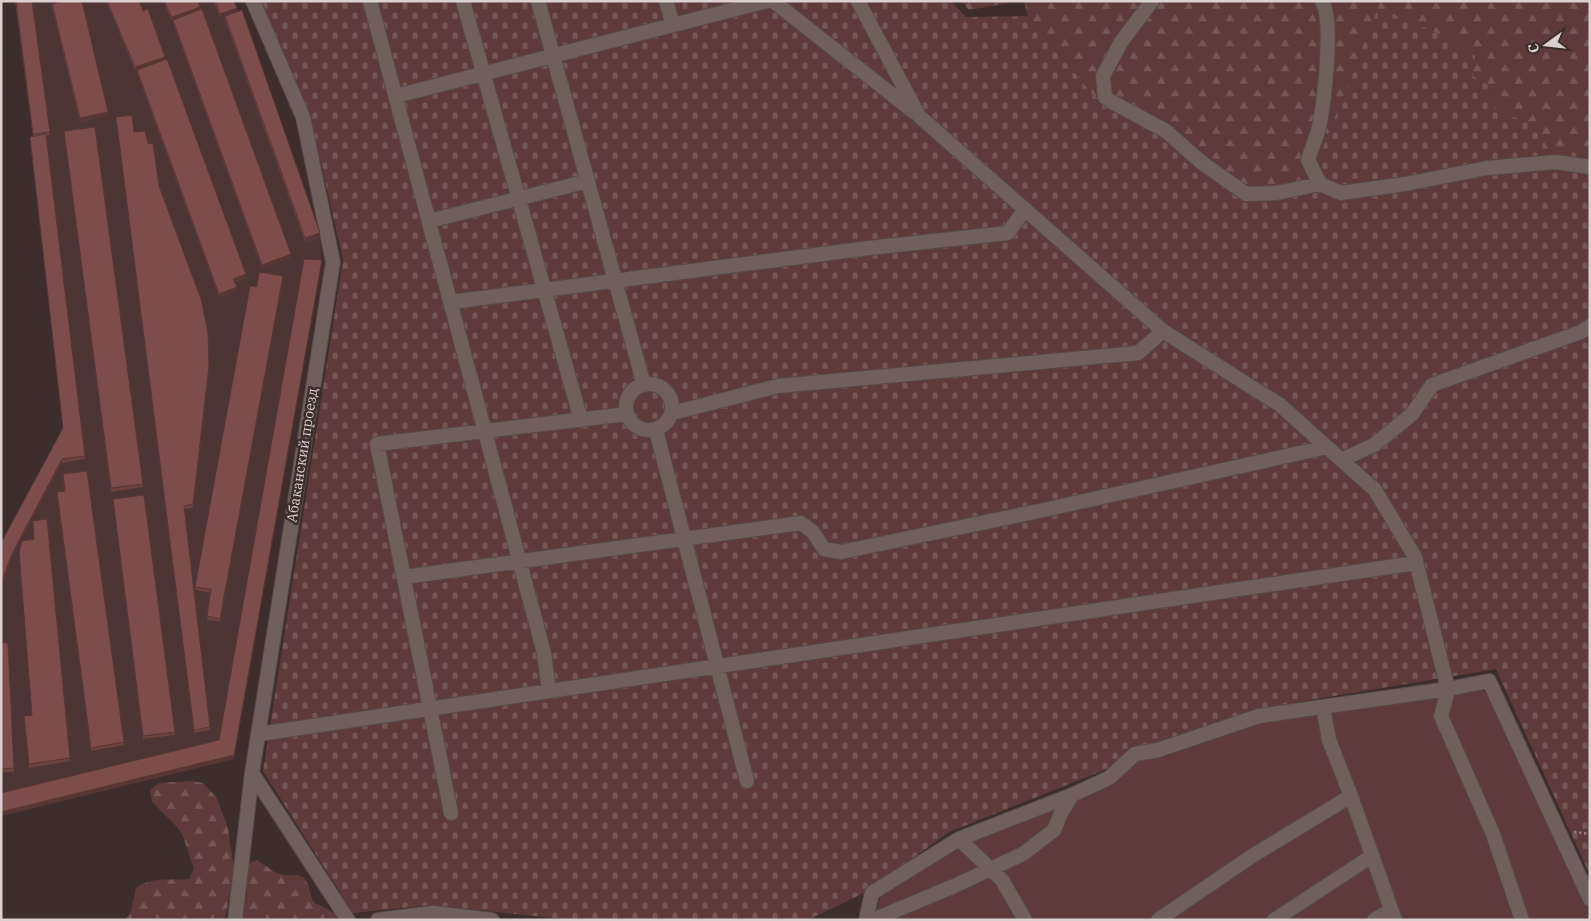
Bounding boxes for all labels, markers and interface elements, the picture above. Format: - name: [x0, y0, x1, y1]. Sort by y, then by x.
- north arrow: [1521, 20, 1571, 70]
- text: С: [1524, 42, 1543, 55]
- street label: Абаканский проезд: [282, 386, 322, 524]

